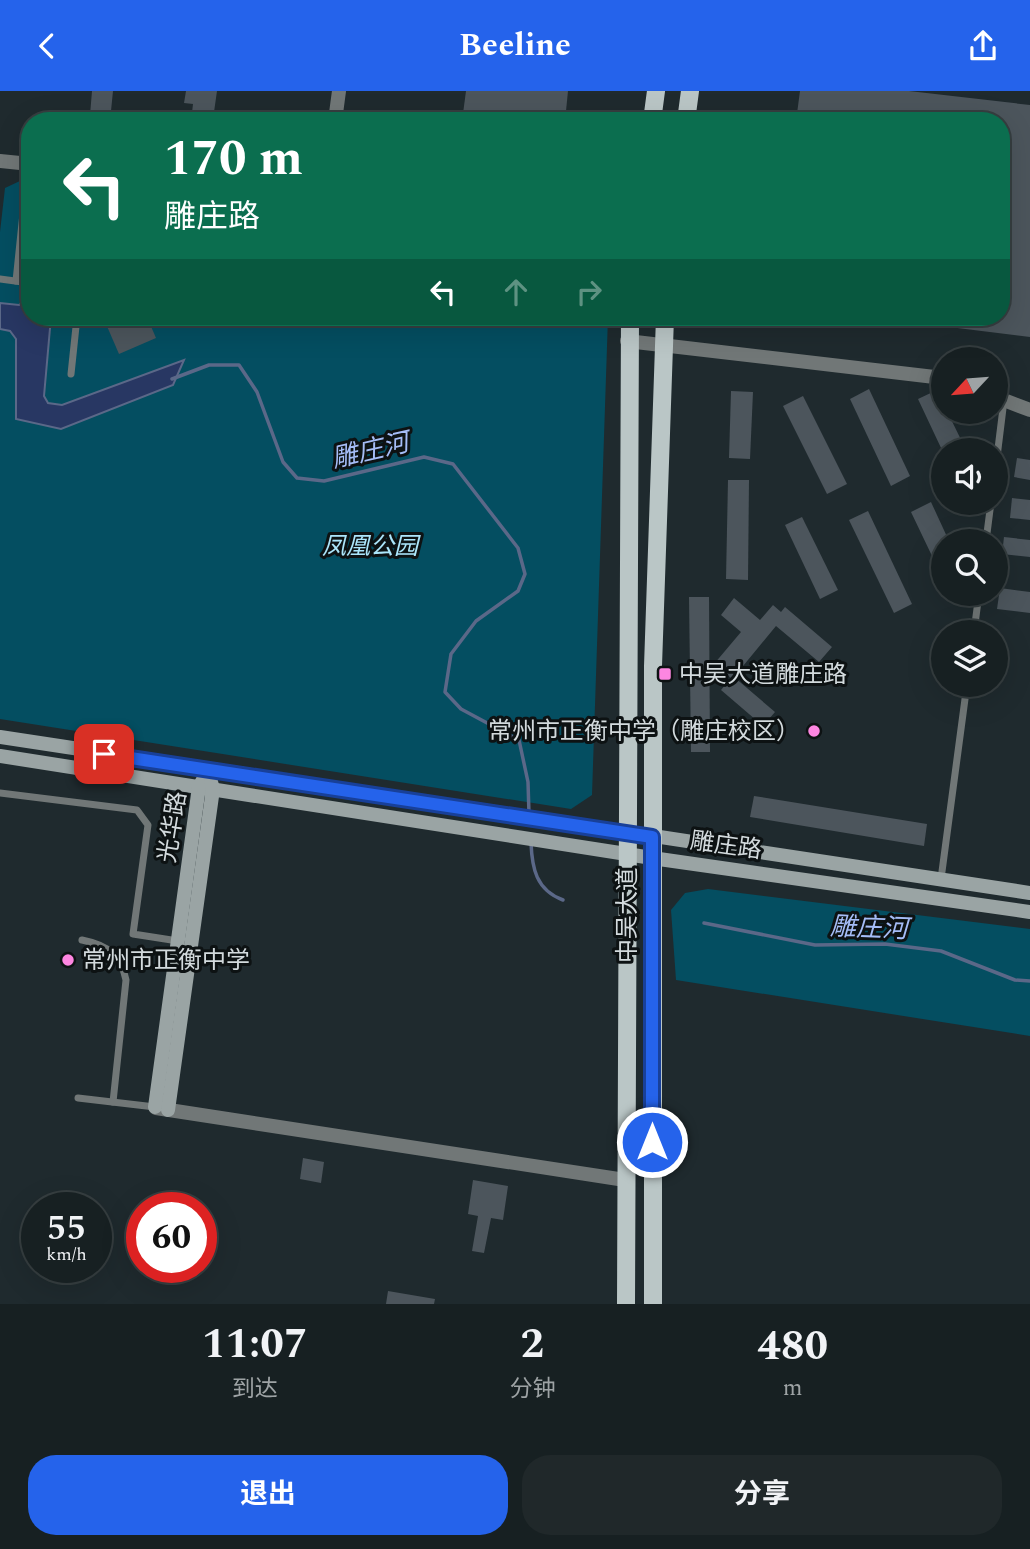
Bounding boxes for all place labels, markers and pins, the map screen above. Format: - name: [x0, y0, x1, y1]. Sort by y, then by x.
- place label: 中吴大道雕庄路: [679, 657, 847, 693]
- marker: 中吴大道雕庄路: [657, 666, 673, 682]
- place label: 常州市正衡中学（雕庄校区）: [488, 714, 800, 750]
- marker: 常州市正衡中学（雕庄校区）: [806, 723, 822, 739]
- pin: [74, 724, 134, 784]
- place label: 常州市正衡中学: [82, 943, 250, 979]
- marker: 常州市正衡中学: [60, 952, 76, 968]

